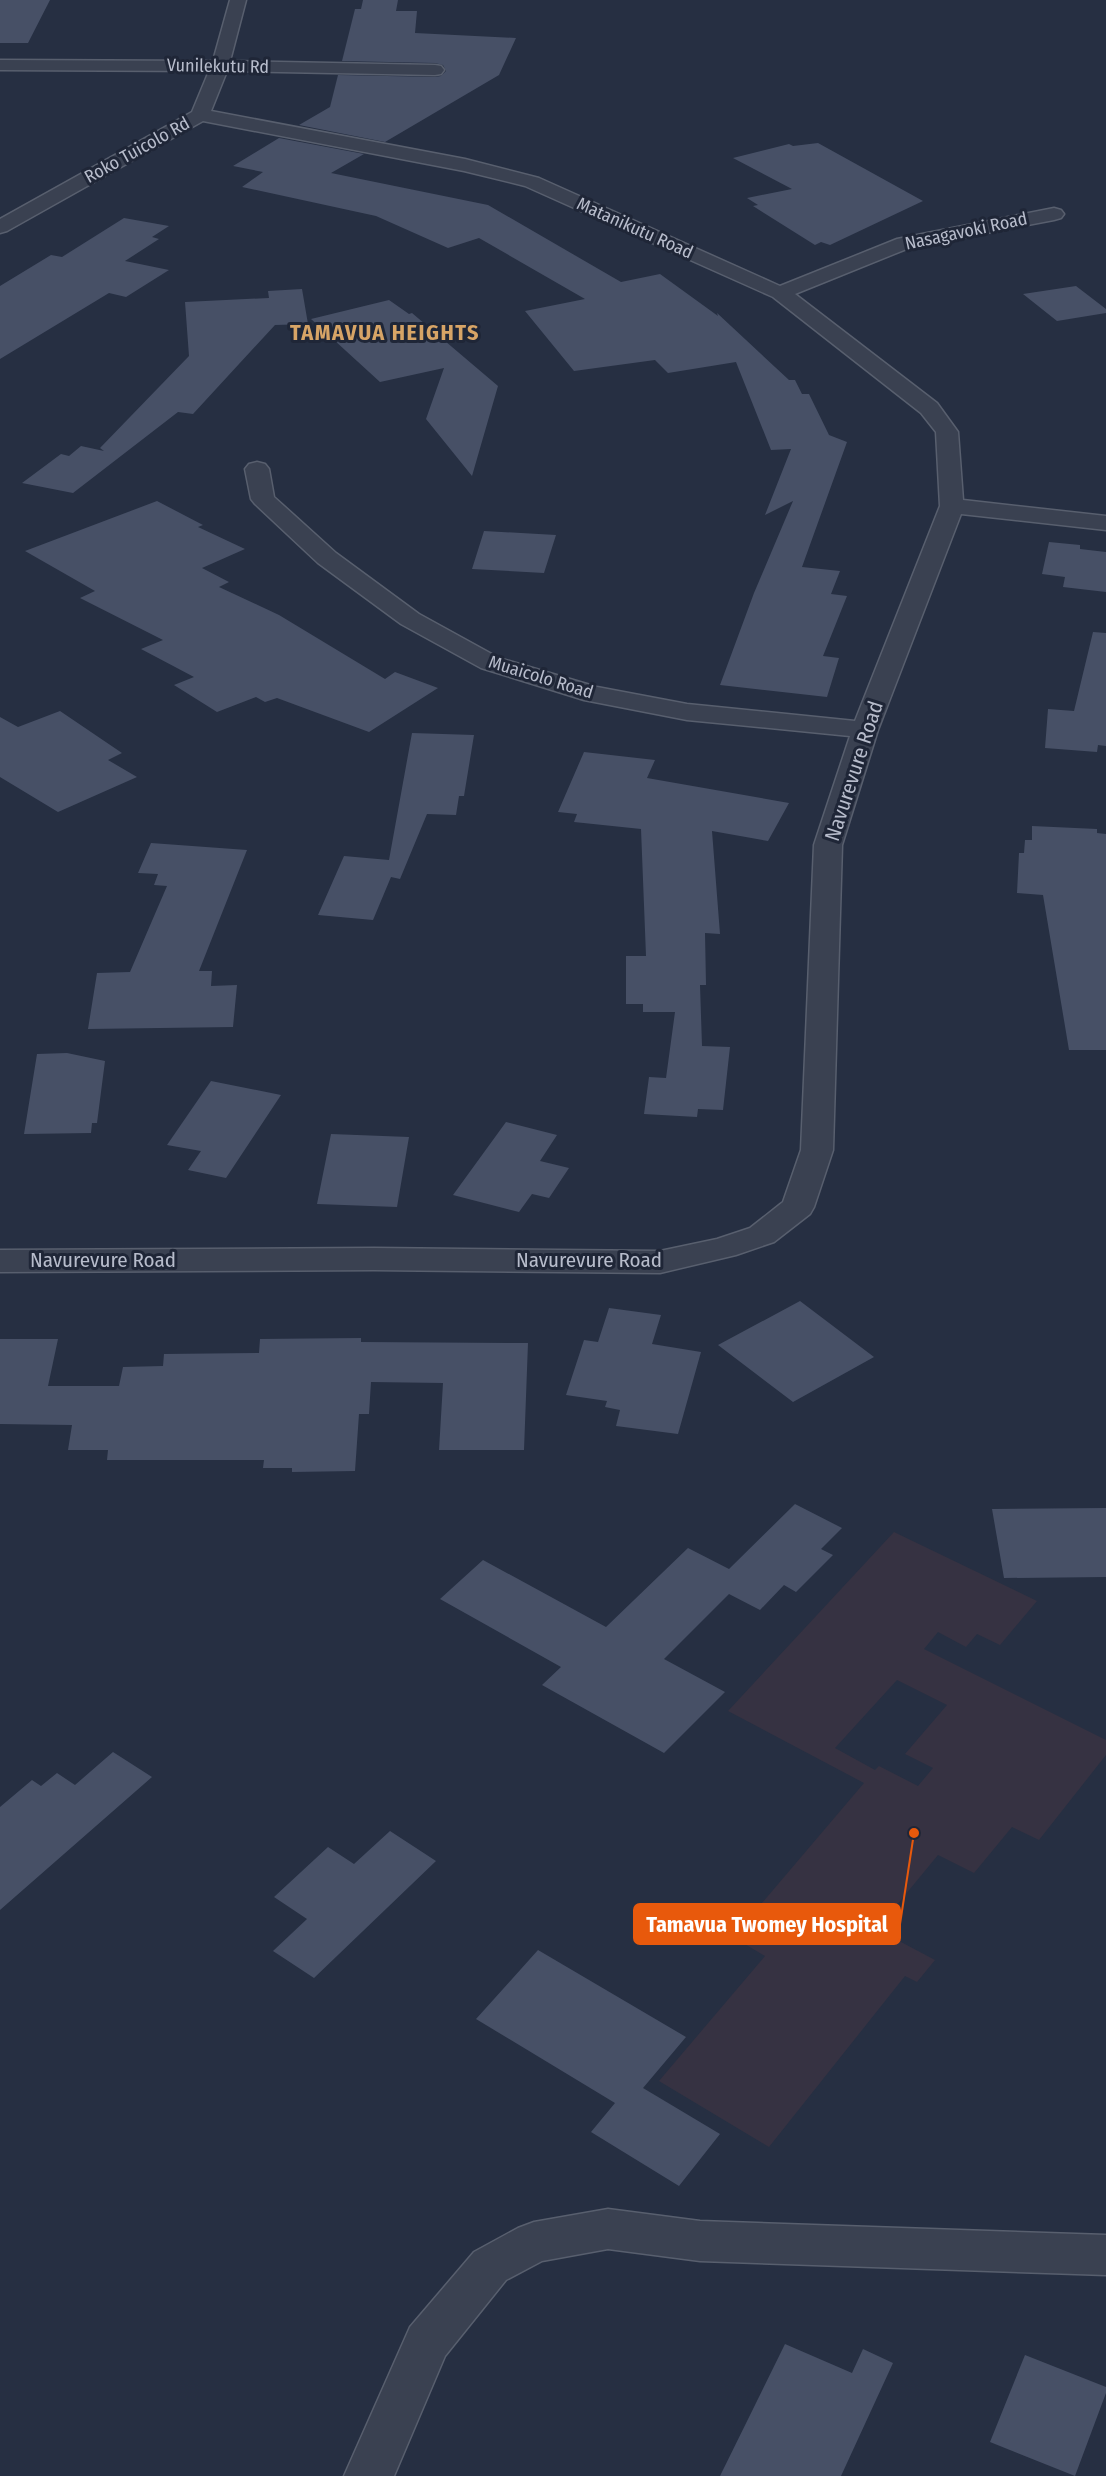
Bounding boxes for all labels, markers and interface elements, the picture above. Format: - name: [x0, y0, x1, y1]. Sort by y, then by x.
- street label: Vunilekutu Rd: [167, 54, 269, 78]
- street label: Roko Tuicolo Rd: [81, 112, 193, 188]
- street label: Matanikutu Road: [574, 193, 696, 263]
- street label: Nasagavoki Road: [903, 207, 1029, 255]
- district label: TAMAVUA HEIGHTS: [290, 319, 480, 346]
- street label: Muaicolo Road: [486, 651, 596, 703]
- street label: Navurevure Road: [819, 698, 889, 844]
- street label: Navurevure Road: [30, 1247, 176, 1273]
- street label: Navurevure Road: [516, 1247, 662, 1273]
- callout: Tamavua Twomey Hospital: [634, 1904, 900, 1944]
- text: Tamavua Twomey Hospital: [646, 1911, 889, 1938]

